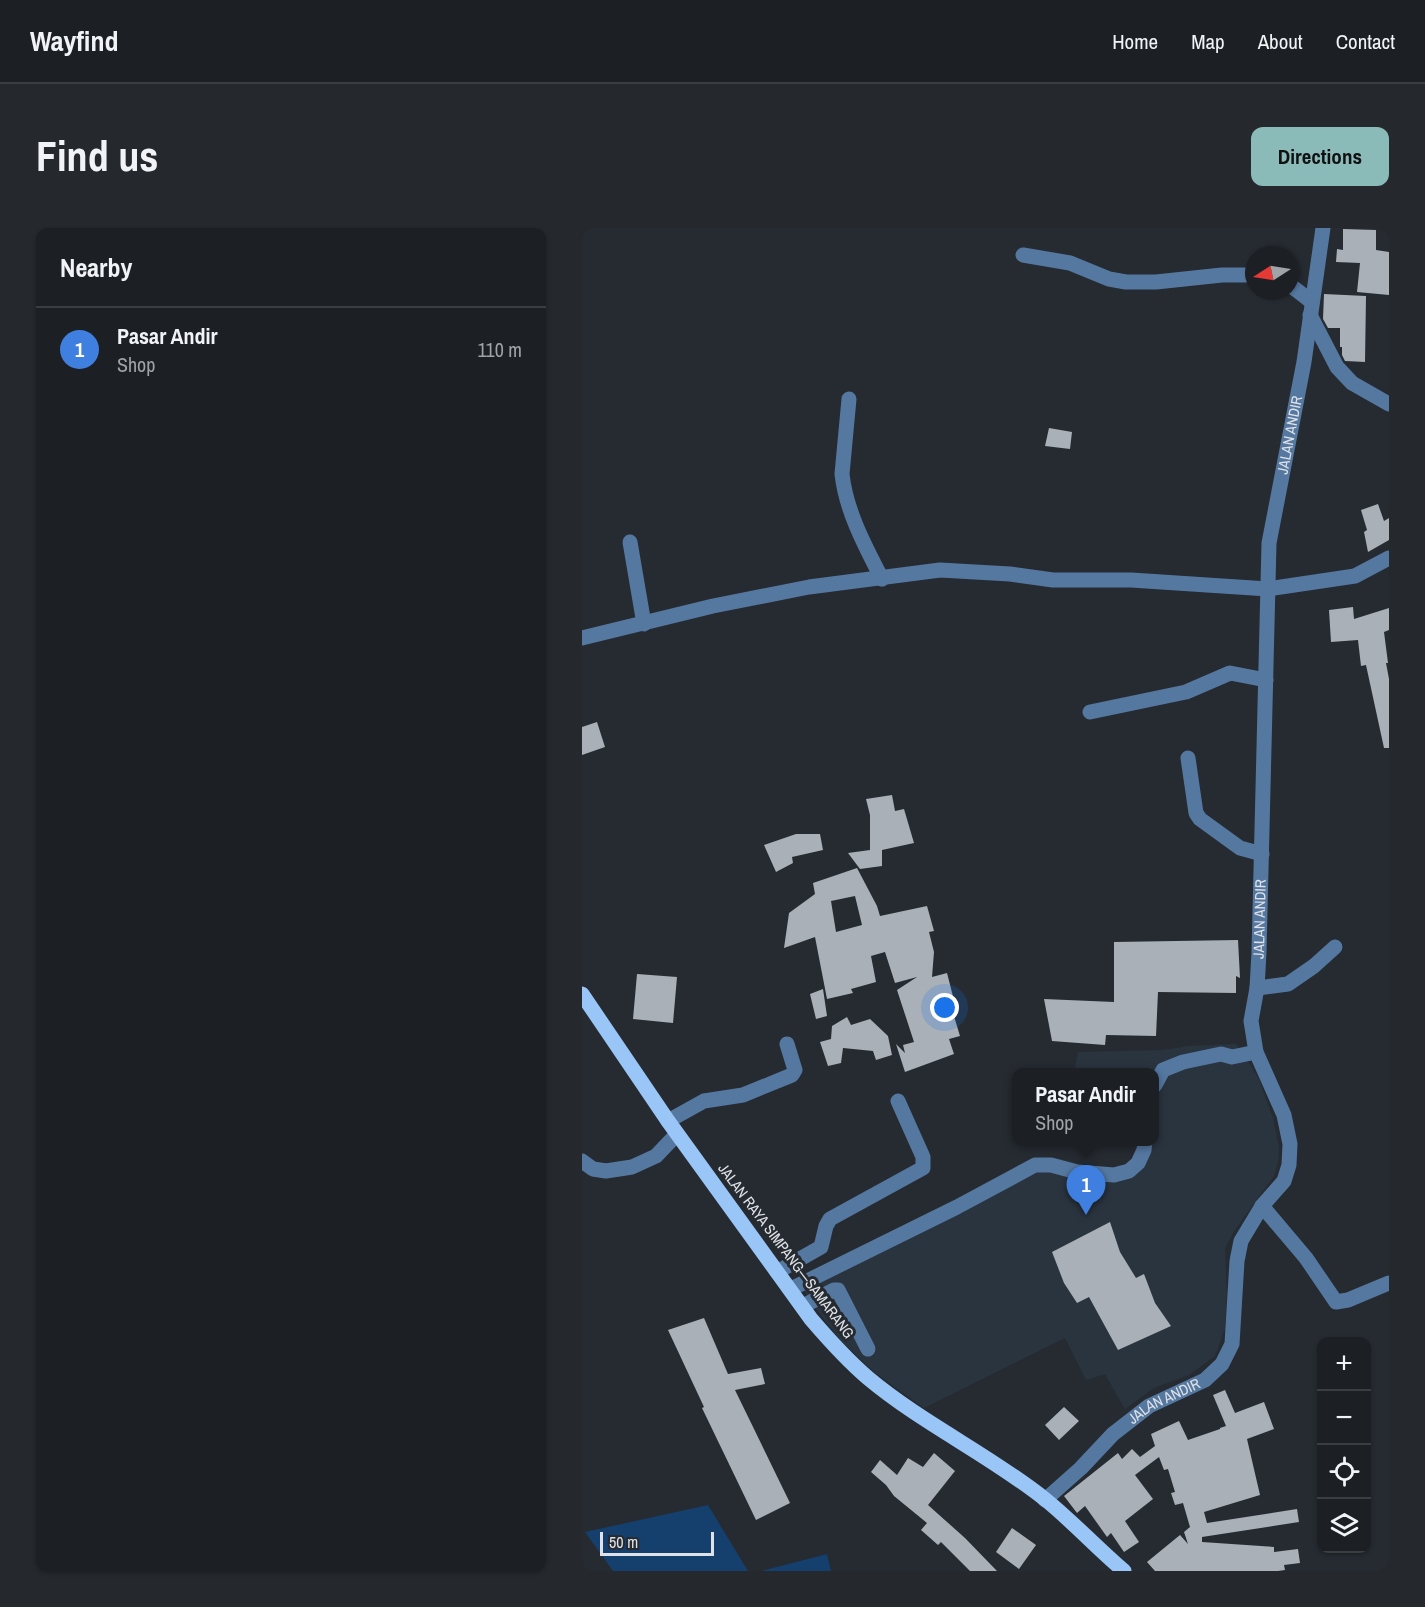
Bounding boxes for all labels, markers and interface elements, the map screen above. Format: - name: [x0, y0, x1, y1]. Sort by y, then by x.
- text: Wayfind: [30, 22, 118, 60]
- text: Home: [1112, 27, 1158, 56]
- text: Map: [1191, 27, 1225, 56]
- text: About: [1258, 27, 1303, 56]
- text: Contact: [1336, 27, 1395, 56]
- button: Directions: [1251, 127, 1389, 186]
- text: Find us: [36, 128, 158, 184]
- north arrow: [1245, 246, 1299, 300]
- text: Nearby: [60, 250, 132, 285]
- text: Pasar Andir: [117, 321, 218, 351]
- text: 1: [75, 336, 84, 363]
- text: 110 m: [478, 336, 522, 363]
- text: Shop: [117, 351, 155, 378]
- street label: JALAN ANDIR: [1272, 394, 1307, 476]
- street label: JALAN ANDIR: [1248, 879, 1271, 959]
- your location: [930, 993, 959, 1022]
- popup: [1012, 1068, 1159, 1146]
- text: Pasar Andir: [1035, 1079, 1136, 1109]
- text: Shop: [1035, 1109, 1074, 1136]
- street label: JALAN RAYA SIMPANG—SAMARANG: [713, 1159, 859, 1343]
- pin: 1: [1066, 1166, 1106, 1215]
- map controls: [1317, 1337, 1371, 1553]
- button: +: [1317, 1337, 1371, 1391]
- street label: JALAN ANDIR: [1123, 1373, 1203, 1429]
- button: −: [1317, 1391, 1371, 1445]
- button: locate: [1317, 1445, 1371, 1499]
- button: layers: [1317, 1499, 1371, 1553]
- scale bar: [600, 1529, 714, 1556]
- text: 50 m: [609, 1531, 638, 1553]

